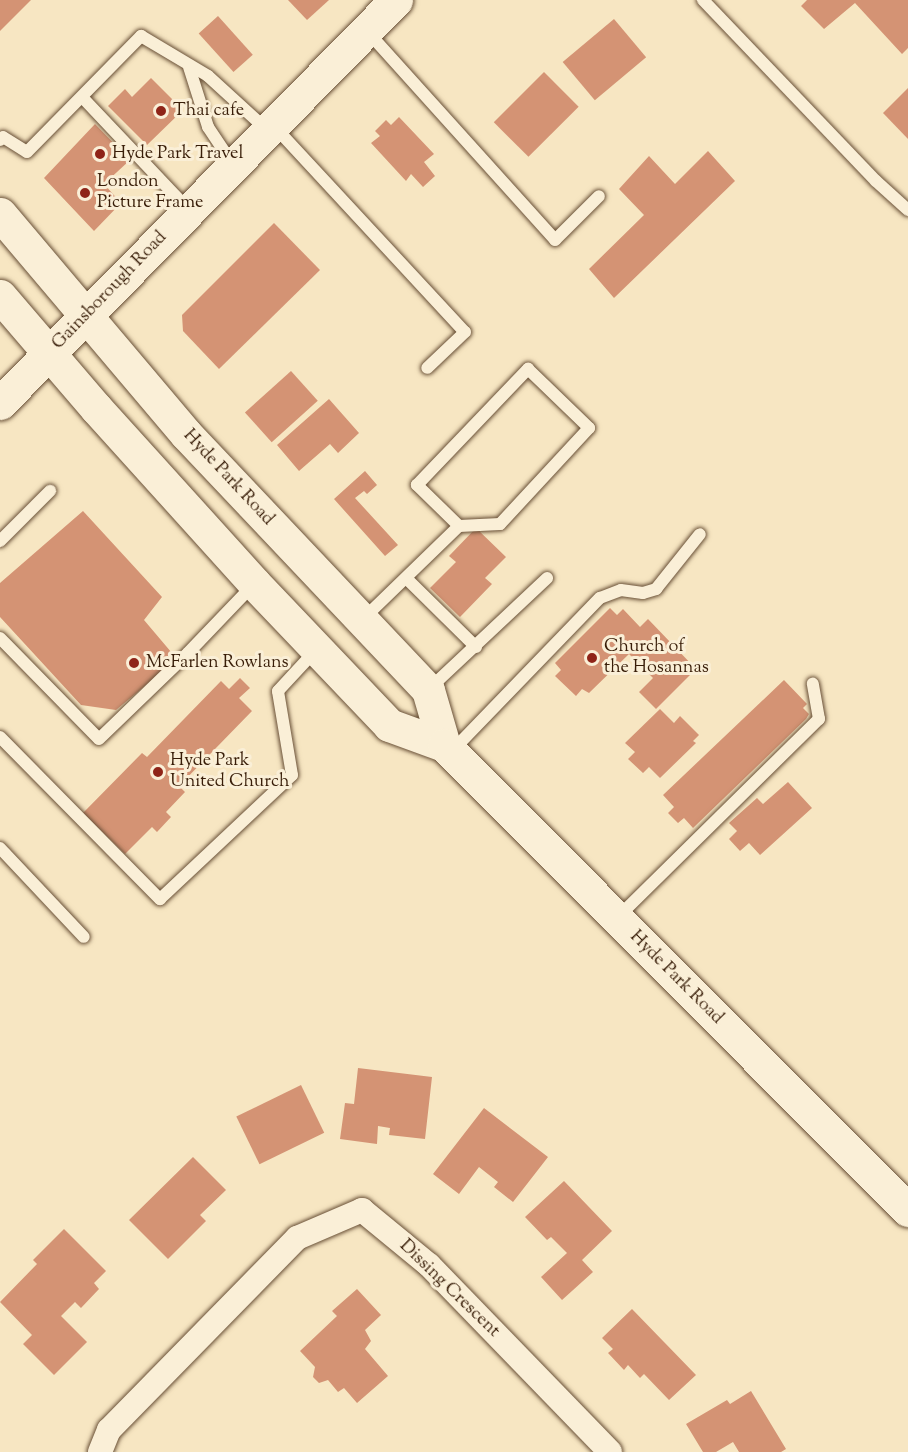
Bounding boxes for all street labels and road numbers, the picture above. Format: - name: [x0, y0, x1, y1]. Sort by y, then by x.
- street label: Gainsborough Road: [48, 227, 172, 355]
- street label: Hyde Park Road: [178, 425, 278, 531]
- street label: Hyde Park Road: [625, 927, 727, 1029]
- street label: Dissing Crescent: [394, 1236, 504, 1342]

